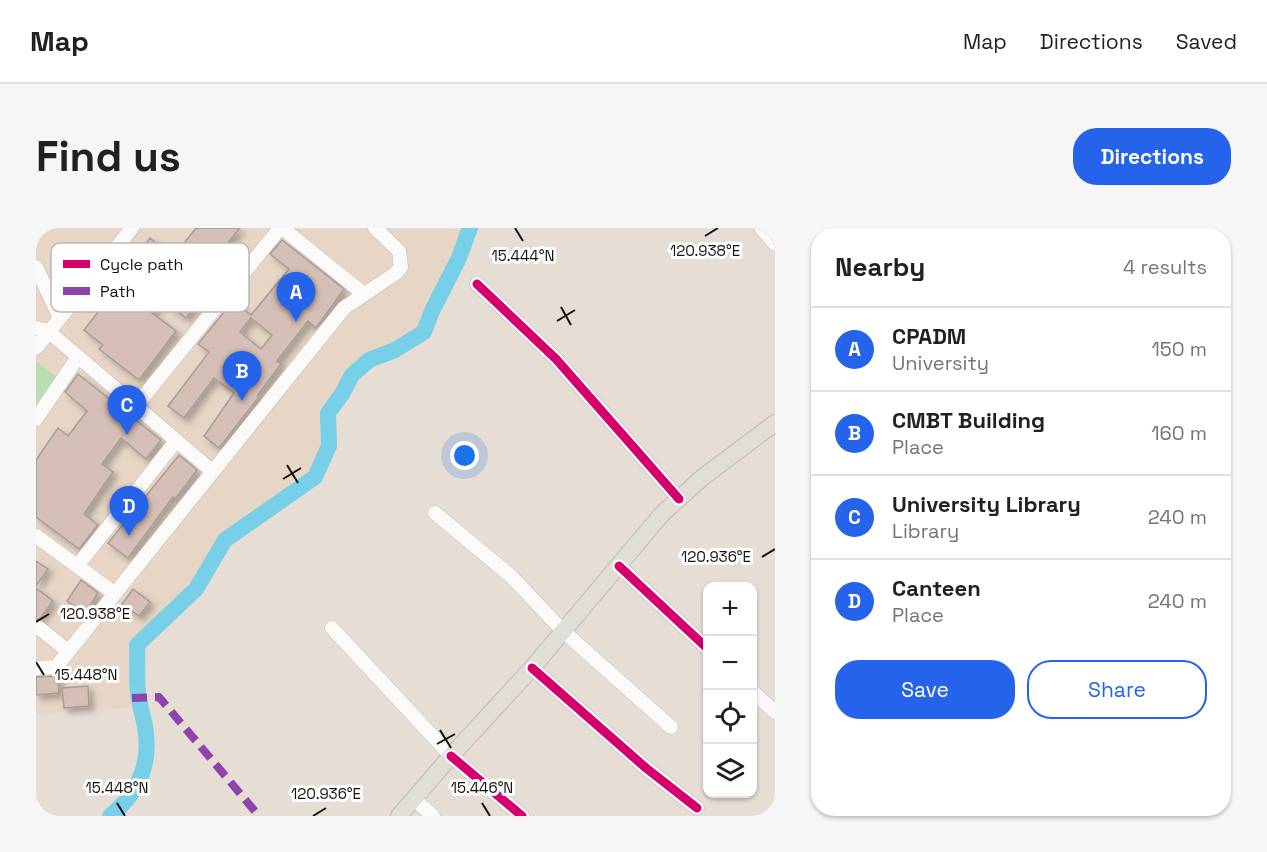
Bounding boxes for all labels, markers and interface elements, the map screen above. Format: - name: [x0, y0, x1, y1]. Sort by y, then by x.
- text: Map: [30, 23, 89, 59]
- text: Map: [963, 28, 1007, 55]
- text: Directions: [1040, 28, 1143, 55]
- text: Saved: [1176, 28, 1237, 55]
- button: Directions: [1073, 128, 1231, 185]
- text: Find us: [36, 130, 181, 183]
- text: 120.938°E: [670, 241, 740, 260]
- legend: [51, 243, 249, 312]
- text: 15.444°N: [492, 246, 554, 265]
- text: Nearby: [835, 250, 925, 284]
- text: Cycle path: [100, 254, 183, 275]
- text: 4 results: [1123, 254, 1207, 280]
- pin: A: [276, 272, 316, 322]
- text: Path: [100, 281, 135, 302]
- text: CPADM: [892, 322, 966, 350]
- text: A: [848, 336, 861, 362]
- text: 150 m: [1152, 336, 1207, 362]
- text: University: [892, 350, 989, 376]
- pin: B: [222, 352, 262, 401]
- pin: C: [108, 386, 146, 435]
- text: CMBT Building: [892, 406, 1045, 434]
- text: B: [848, 420, 861, 446]
- text: 160 m: [1151, 420, 1207, 446]
- text: Place: [892, 434, 944, 460]
- your location: [450, 441, 479, 470]
- pin: D: [110, 486, 148, 536]
- text: University Library: [892, 490, 1081, 518]
- text: C: [848, 504, 861, 530]
- text: 240 m: [1148, 504, 1207, 530]
- text: Library: [892, 518, 959, 544]
- text: 120.936°E: [681, 547, 751, 566]
- text: Canteen: [892, 574, 981, 602]
- map controls: [703, 582, 757, 798]
- button: +: [703, 582, 757, 636]
- text: D: [848, 588, 861, 614]
- text: 240 m: [1148, 588, 1207, 614]
- text: Place: [892, 602, 944, 628]
- text: 120.938°E: [60, 604, 130, 623]
- button: −: [703, 636, 757, 690]
- button: Save: [835, 660, 1015, 719]
- button: Share: [1027, 660, 1207, 719]
- text: 15.448°N: [55, 665, 117, 684]
- button: locate: [703, 690, 757, 744]
- button: layers: [703, 744, 757, 798]
- text: 15.448°N: [86, 778, 148, 797]
- text: 15.446°N: [451, 778, 513, 797]
- text: 120.936°E: [291, 784, 361, 803]

